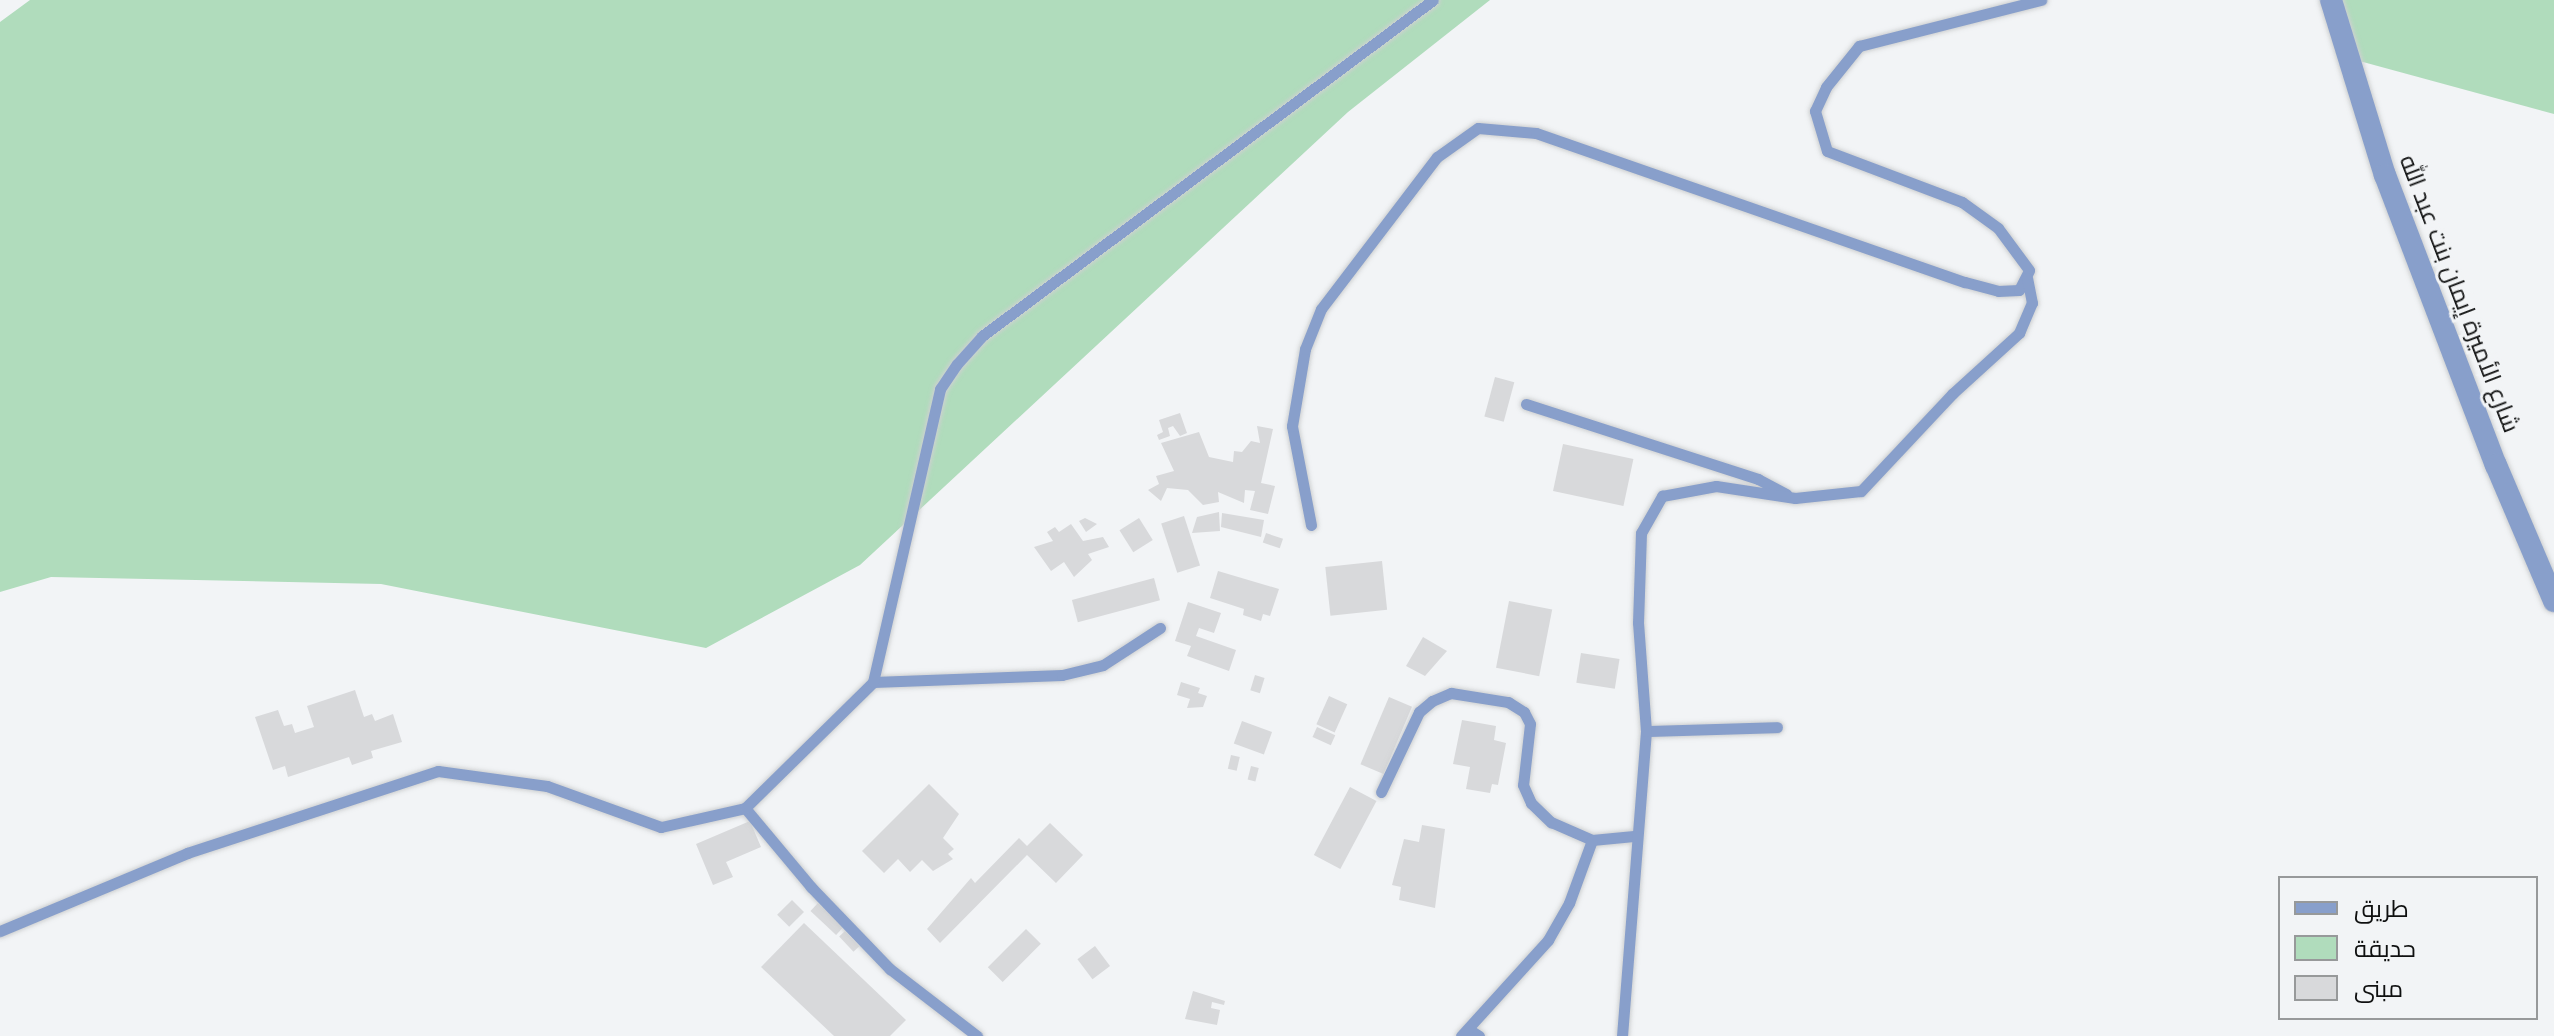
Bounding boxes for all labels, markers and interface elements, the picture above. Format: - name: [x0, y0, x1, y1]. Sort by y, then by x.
- street label: شارع الأميرة إيمان بنت عبد الله: [2393, 151, 2525, 437]
- legend: [2278, 876, 2538, 1020]
- text: طريق: [2354, 895, 2409, 923]
- text: حديقة: [2354, 935, 2416, 963]
- text: مبنى: [2354, 975, 2403, 1003]

